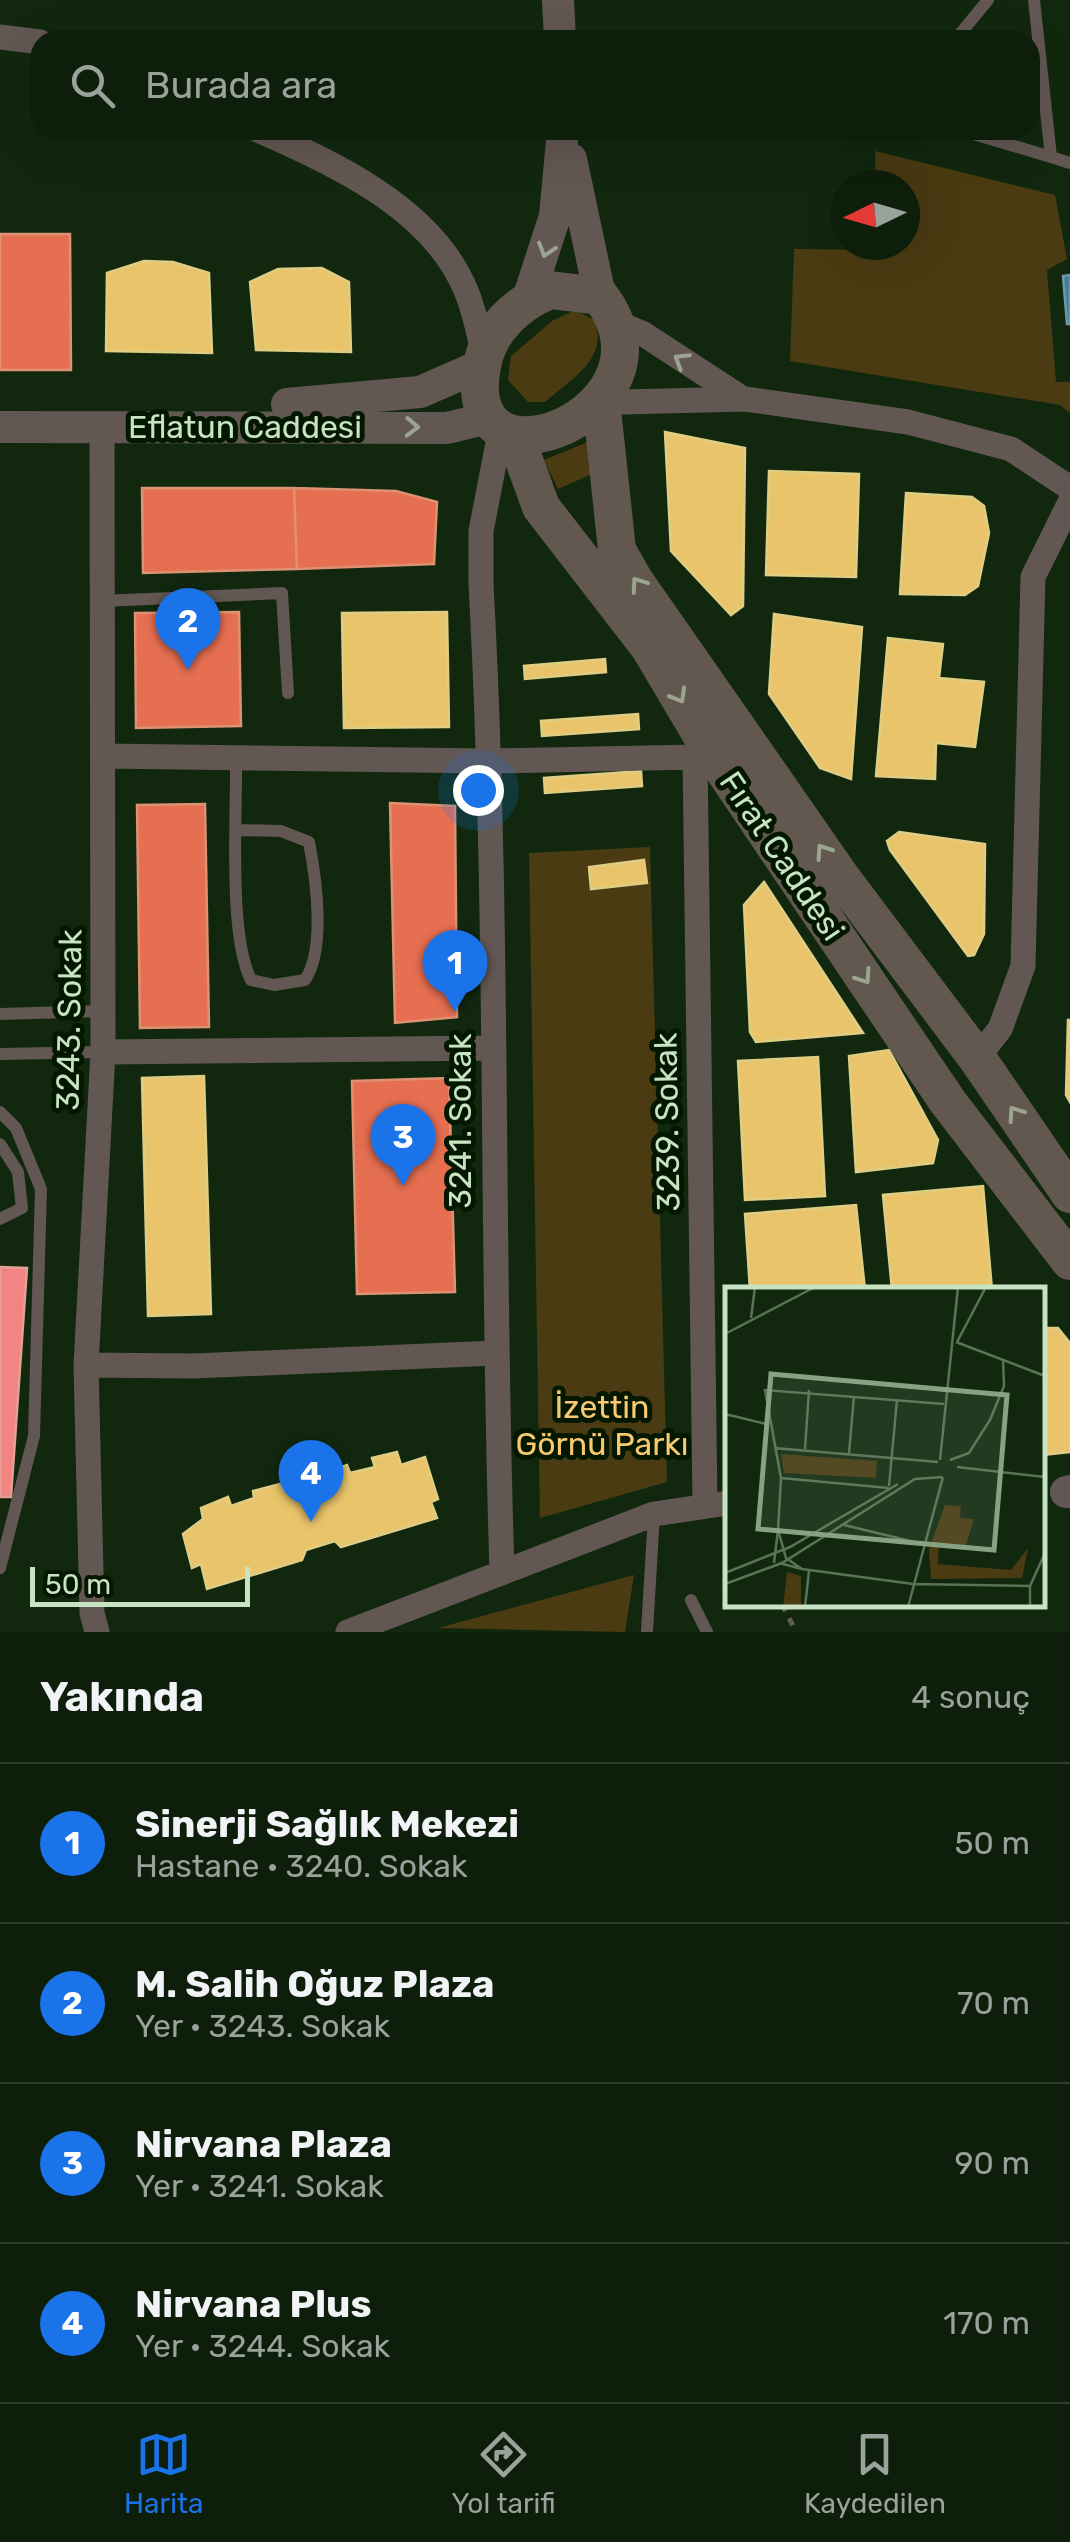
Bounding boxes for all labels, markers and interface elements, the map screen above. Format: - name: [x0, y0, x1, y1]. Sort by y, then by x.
- search box: [30, 30, 1040, 140]
- icon: search: [65, 58, 120, 113]
- text: Burada ara: [145, 62, 337, 108]
- north arrow: [830, 170, 920, 260]
- one-way arrow: [537, 241, 558, 258]
- one-way arrow: [674, 353, 692, 372]
- street label: Eflatun Caddesi: [128, 408, 362, 446]
- one-way arrow: [405, 416, 421, 437]
- one-way arrow: [632, 577, 650, 595]
- pin: 2: [156, 588, 220, 670]
- one-way arrow: [666, 685, 686, 703]
- street label: Fırat Caddesi: [712, 764, 852, 948]
- your location: [453, 765, 504, 816]
- one-way arrow: [817, 844, 835, 863]
- street label: 3243. Sokak: [48, 929, 90, 1111]
- pin: 1: [422, 930, 488, 1012]
- one-way arrow: [852, 966, 870, 985]
- street label: 3239. Sokak: [646, 1032, 688, 1212]
- street label: 3241. Sokak: [441, 1033, 479, 1209]
- pin: 3: [370, 1104, 436, 1186]
- one-way arrow: [1009, 1106, 1027, 1125]
- inset map: [725, 1287, 1045, 1607]
- park label: İzettin Görnü Parkı: [515, 1388, 689, 1463]
- pin: 4: [278, 1440, 344, 1522]
- scale bar: [30, 1562, 250, 1606]
- text: 50 m: [45, 1568, 111, 1601]
- text: Yakında: [40, 1672, 204, 1722]
- text: 4 sonuç: [911, 1678, 1030, 1716]
- text: Sinerji Sağlık Mekezi: [135, 1801, 519, 1847]
- text: 1: [65, 1824, 80, 1862]
- text: 50 m: [954, 1824, 1030, 1862]
- text: Hastane · 3240. Sokak: [135, 1847, 467, 1885]
- text: M. Salih Oğuz Plaza: [135, 1961, 494, 2007]
- text: 2: [62, 1984, 83, 2022]
- text: 70 m: [957, 1984, 1030, 2022]
- text: Yer · 3243. Sokak: [135, 2007, 390, 2045]
- text: Nirvana Plaza: [135, 2121, 392, 2167]
- text: 3: [62, 2144, 83, 2182]
- text: 90 m: [954, 2144, 1030, 2182]
- text: Yer · 3241. Sokak: [135, 2167, 384, 2205]
- text: Nirvana Plus: [135, 2281, 371, 2327]
- text: 4: [62, 2304, 83, 2342]
- text: 170 m: [943, 2304, 1030, 2342]
- text: Yer · 3244. Sokak: [135, 2327, 390, 2365]
- tab: Harita: [124, 2427, 203, 2520]
- tab: Yol tarifi: [452, 2427, 556, 2520]
- tab: Kaydedilen: [804, 2427, 946, 2520]

